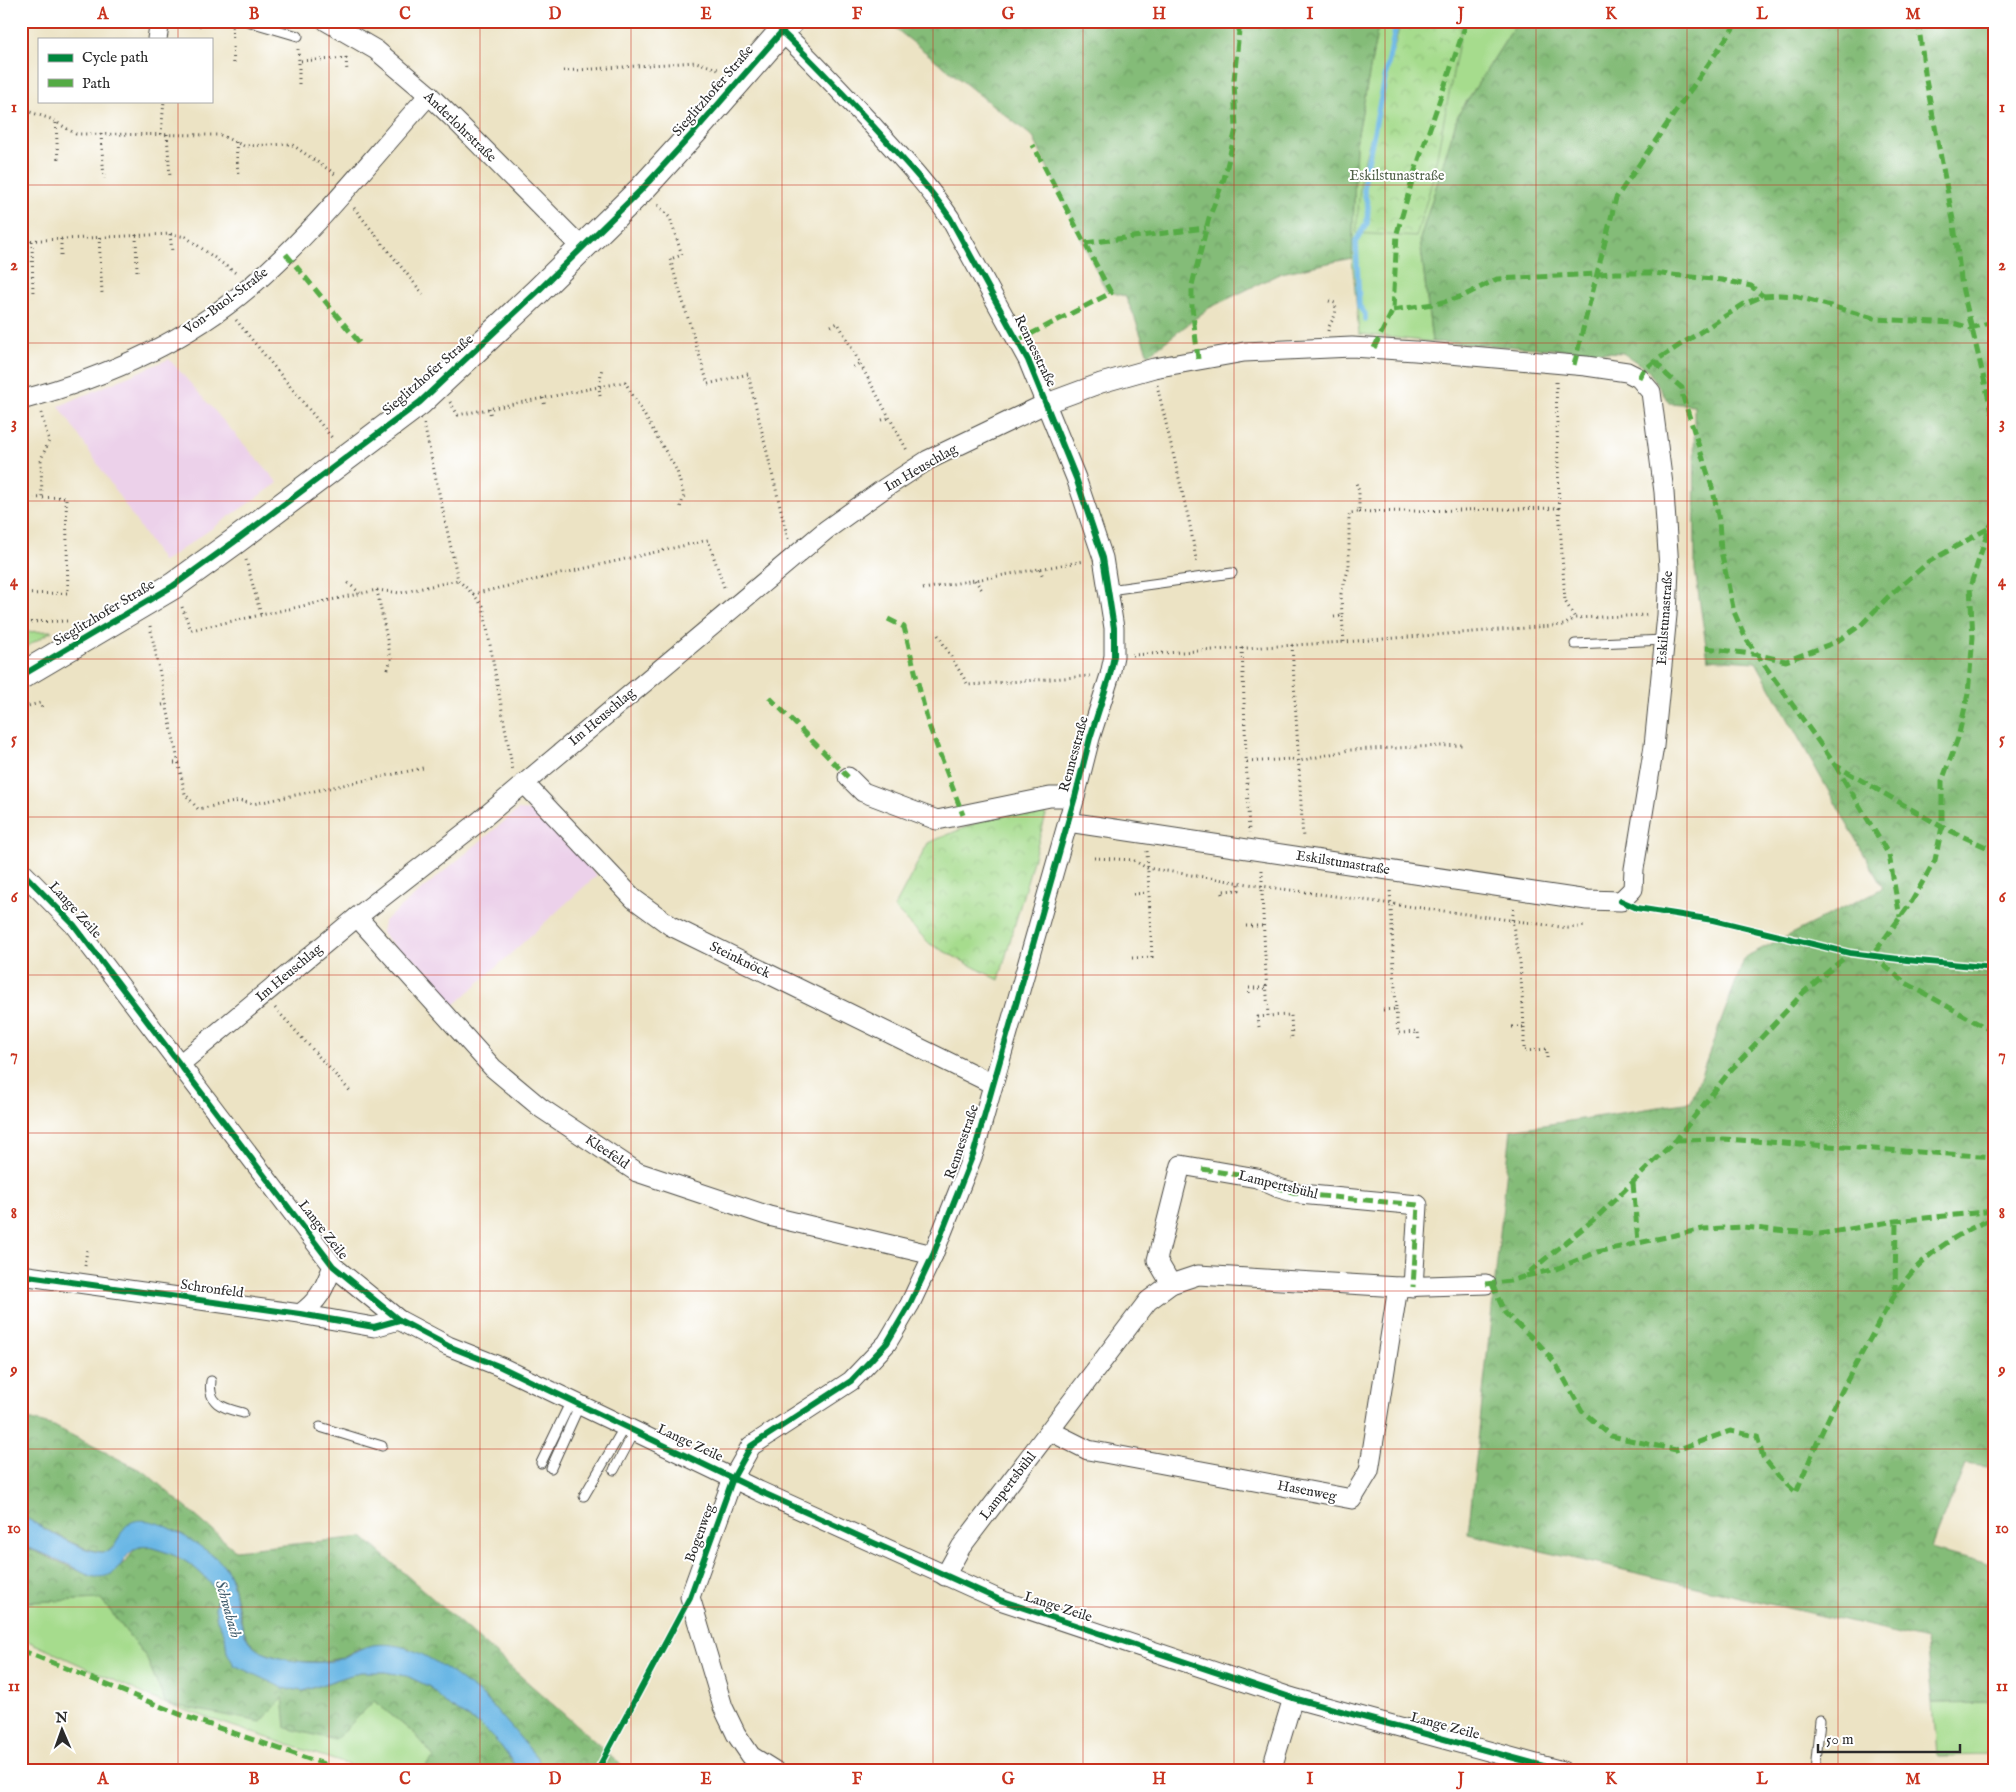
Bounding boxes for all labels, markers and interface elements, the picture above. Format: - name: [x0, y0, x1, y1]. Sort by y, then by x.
- text: A: [97, 5, 110, 25]
- text: B: [249, 5, 260, 25]
- text: C: [399, 5, 411, 25]
- text: D: [549, 5, 562, 25]
- text: E: [700, 5, 712, 25]
- text: F: [852, 5, 863, 25]
- text: G: [1002, 5, 1015, 25]
- text: H: [1152, 5, 1166, 25]
- text: I: [1307, 5, 1314, 25]
- text: J: [1456, 5, 1465, 25]
- text: K: [1605, 5, 1618, 25]
- text: L: [1756, 5, 1768, 25]
- text: M: [1905, 5, 1921, 25]
- legend: [38, 38, 212, 102]
- street label: Sieglitzhofer Straße: [668, 41, 758, 140]
- text: Cycle path: [82, 48, 148, 67]
- text: Path: [82, 74, 110, 93]
- street label: Anderlohrstraße: [419, 87, 501, 167]
- text: 1: [11, 98, 17, 118]
- text: 1: [1999, 98, 2005, 118]
- park label: Eskilstunastraße: [1350, 167, 1445, 185]
- text: 2: [10, 256, 18, 276]
- text: 2: [1998, 256, 2006, 276]
- street label: Von-Buol-Straße: [179, 263, 272, 339]
- street label: Rennesstraße: [1010, 312, 1060, 390]
- street label: Sieglitzhofer Straße: [379, 330, 478, 420]
- text: 3: [11, 414, 17, 434]
- text: 3: [1999, 414, 2005, 434]
- street label: Im Heuschlag: [881, 440, 961, 496]
- street label: Eskilstunastraße: [1653, 570, 1677, 666]
- text: 4: [10, 572, 19, 592]
- text: 4: [1998, 572, 2007, 592]
- street label: Sieglitzhofer Straße: [50, 575, 158, 650]
- street label: Im Heuschlag: [565, 684, 639, 750]
- street label: Rennesstraße: [1055, 714, 1093, 794]
- text: 5: [11, 730, 17, 750]
- text: 5: [1999, 730, 2005, 750]
- street label: Eskilstunastraße: [1295, 847, 1392, 879]
- street label: Lange Zeile: [45, 878, 106, 943]
- text: 6: [11, 888, 19, 908]
- text: 6: [1999, 888, 2007, 908]
- street label: Steinknöck: [707, 938, 774, 983]
- street label: Im Heuschlag: [252, 940, 326, 1006]
- text: 7: [10, 1046, 18, 1066]
- text: 7: [1998, 1046, 2006, 1066]
- street label: Rennesstraße: [941, 1102, 983, 1182]
- street label: Kleefeld: [581, 1131, 633, 1174]
- street label: Lampertsbühl: [1236, 1166, 1320, 1204]
- street label: Lange Zeile: [294, 1197, 352, 1264]
- text: 8: [11, 1204, 17, 1224]
- text: 8: [1999, 1204, 2005, 1224]
- street label: Schronfeld: [179, 1276, 245, 1302]
- text: 9: [10, 1361, 18, 1381]
- text: 9: [1998, 1361, 2006, 1381]
- street label: Lange Zeile: [654, 1420, 726, 1466]
- street label: Lampertsbühl: [976, 1448, 1040, 1524]
- street label: Hasenweg: [1276, 1476, 1339, 1506]
- street label: Bogenweg: [681, 1501, 719, 1565]
- text: 10: [7, 1519, 21, 1539]
- text: 10: [1995, 1519, 2009, 1539]
- water label: Schwabach: [211, 1578, 245, 1640]
- street label: Lange Zeile: [1022, 1588, 1095, 1627]
- text: 11: [8, 1677, 20, 1697]
- text: 11: [1996, 1677, 2008, 1697]
- north arrow: [38, 1704, 88, 1754]
- street label: Lange Zeile: [1409, 1708, 1482, 1744]
- text: N: [54, 1709, 68, 1727]
- scale bar: [1818, 1722, 1961, 1754]
- text: 50 m: [1826, 1730, 1854, 1749]
- text: A: [97, 1770, 110, 1790]
- text: B: [249, 1770, 260, 1790]
- text: C: [399, 1770, 411, 1790]
- text: D: [549, 1770, 562, 1790]
- text: E: [700, 1770, 712, 1790]
- text: F: [852, 1770, 863, 1790]
- text: G: [1002, 1770, 1015, 1790]
- text: H: [1152, 1770, 1166, 1790]
- text: I: [1307, 1770, 1314, 1790]
- text: J: [1456, 1770, 1465, 1790]
- text: K: [1605, 1770, 1618, 1790]
- text: L: [1756, 1770, 1768, 1790]
- text: M: [1905, 1770, 1921, 1790]

